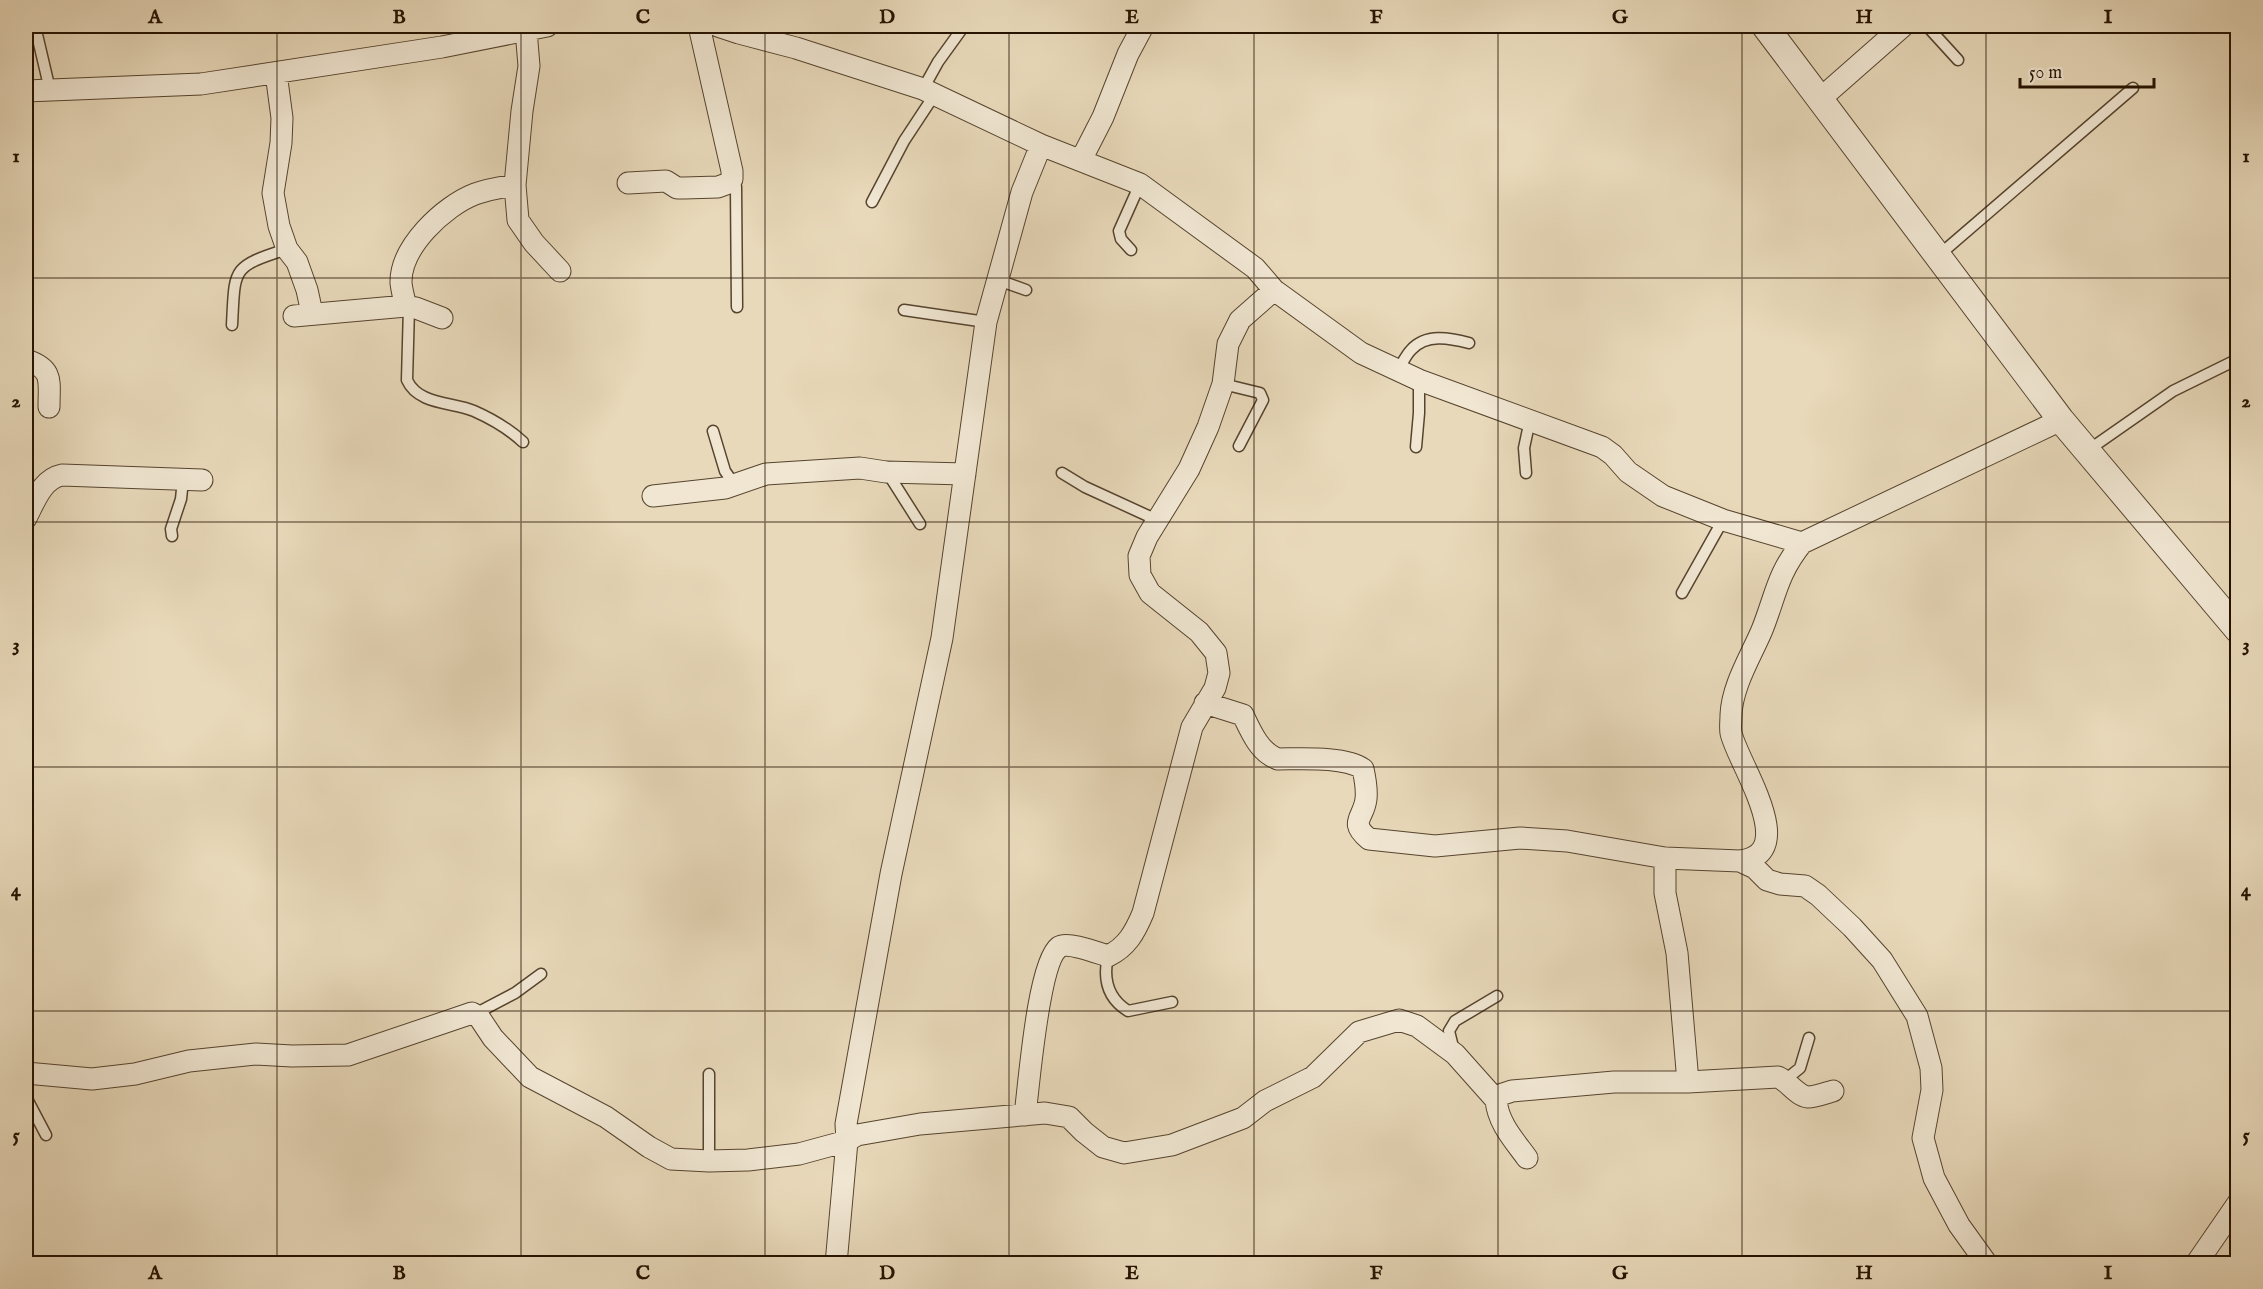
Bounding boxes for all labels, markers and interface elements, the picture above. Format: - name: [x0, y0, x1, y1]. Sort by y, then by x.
- text: A: [147, 5, 163, 30]
- text: B: [392, 5, 406, 30]
- text: C: [636, 5, 650, 30]
- text: D: [879, 5, 895, 30]
- text: E: [1125, 5, 1139, 30]
- text: F: [1370, 5, 1383, 30]
- text: G: [1612, 5, 1629, 30]
- text: H: [1855, 5, 1873, 30]
- text: I: [2104, 5, 2113, 30]
- scale bar: [2020, 51, 2154, 89]
- text: 50 m: [2029, 62, 2062, 85]
- text: 1: [12, 144, 20, 169]
- text: 1: [2242, 144, 2250, 169]
- text: 2: [11, 389, 21, 414]
- text: 2: [2241, 389, 2251, 414]
- text: 3: [12, 633, 20, 658]
- text: 3: [2242, 633, 2250, 658]
- text: 4: [11, 878, 22, 903]
- text: 4: [2241, 878, 2252, 903]
- text: 5: [12, 1123, 20, 1148]
- text: 5: [2242, 1123, 2250, 1148]
- text: A: [147, 1261, 163, 1286]
- text: B: [392, 1261, 406, 1286]
- text: C: [636, 1261, 650, 1286]
- text: D: [879, 1261, 895, 1286]
- text: E: [1125, 1261, 1139, 1286]
- text: F: [1370, 1261, 1383, 1286]
- text: G: [1612, 1261, 1629, 1286]
- text: H: [1855, 1261, 1873, 1286]
- text: I: [2104, 1261, 2113, 1286]

